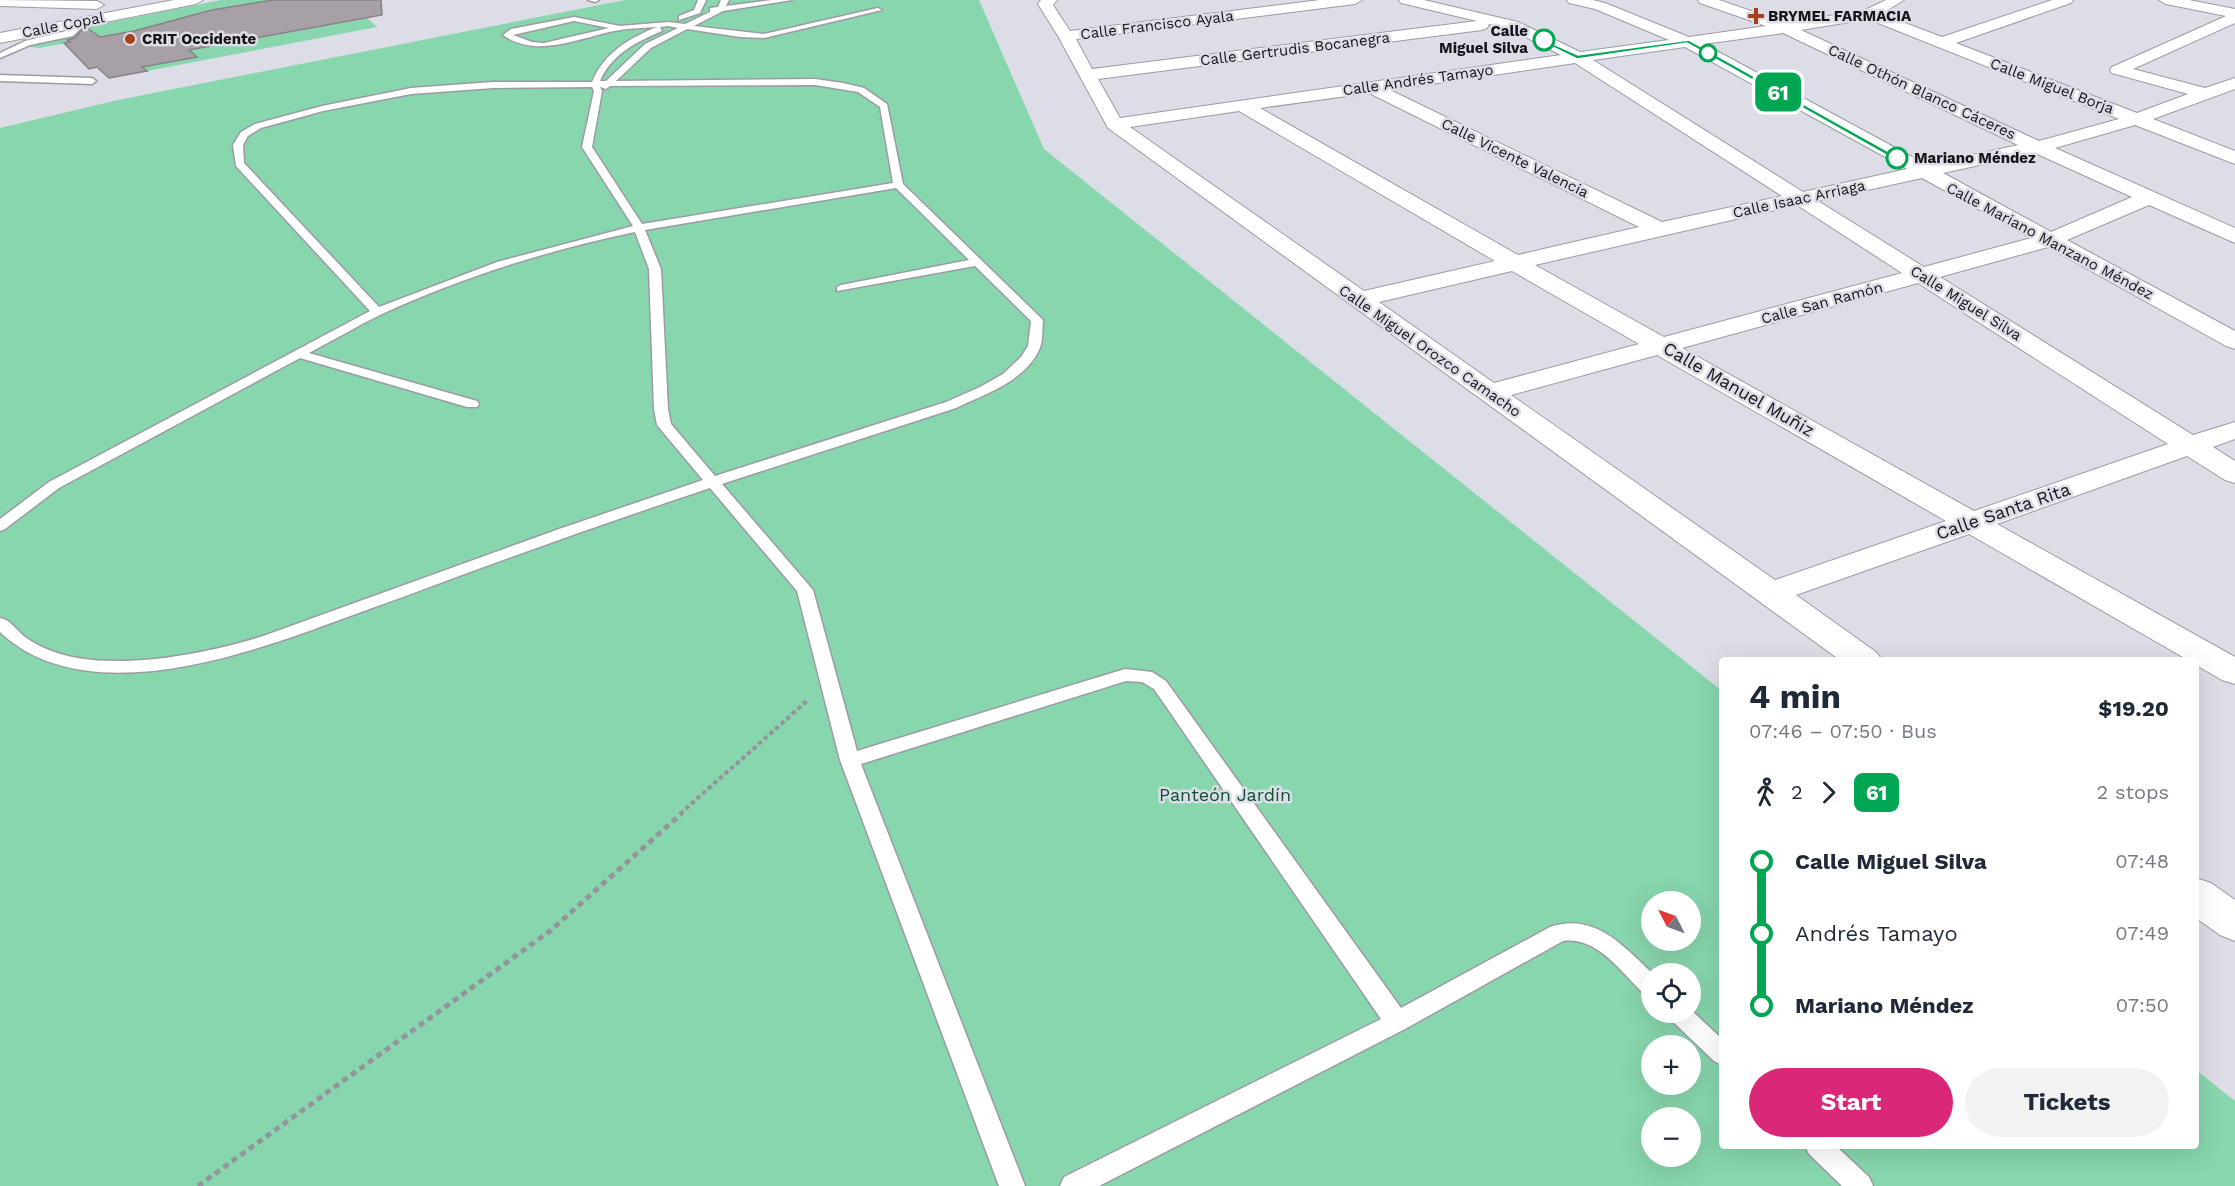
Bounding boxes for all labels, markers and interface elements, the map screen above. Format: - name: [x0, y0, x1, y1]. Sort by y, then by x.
- street label: Calle Francisco Ayala: [1079, 7, 1235, 43]
- place label: BRYMEL FARMACIA: [1768, 7, 1912, 25]
- street label: Calle Copal: [20, 8, 106, 42]
- marker: BRYMEL FARMACIA: [1749, 9, 1763, 23]
- place label: Calle Miguel Silva: [1439, 22, 1528, 57]
- street label: Calle Gertrudis Bocanegra: [1199, 28, 1391, 70]
- marker: Calle Miguel Silva: [1533, 29, 1555, 51]
- place label: CRIT Occidente: [142, 30, 256, 48]
- marker: CRIT Occidente: [123, 32, 137, 46]
- street label: Calle Othón Blanco Cáceres: [1825, 41, 2019, 143]
- unlabelled marker: [1699, 44, 1717, 62]
- street label: Calle Miguel Borja: [1988, 54, 2117, 118]
- street label: Calle Andrés Tamayo: [1341, 61, 1495, 99]
- line badge: 61: [1751, 72, 1805, 112]
- text: 61: [1767, 80, 1789, 105]
- street label: Calle Vicente Valencia: [1439, 115, 1592, 202]
- marker: Mariano Méndez: [1886, 147, 1908, 169]
- place label: Mariano Méndez: [1914, 149, 2036, 167]
- street label: Calle Isaac Arriaga: [1731, 176, 1867, 222]
- street label: Calle Mariano Manzano Méndez: [1943, 179, 2157, 303]
- street label: Calle Miguel Silva: [1907, 262, 2025, 345]
- street label: Calle San Ramón: [1759, 278, 1885, 328]
- street label: Calle Miguel Orozco Camacho: [1335, 281, 1525, 421]
- street label: Calle Manuel Muñiz: [1660, 337, 1818, 441]
- street label: Calle Santa Rita: [1933, 478, 2073, 544]
- text: 4 min: [1749, 677, 1841, 716]
- text: $19.20: [2098, 696, 2169, 721]
- text: 07:46 – 07:50 · Bus: [1749, 719, 1937, 743]
- icon: walk: [1749, 776, 1782, 809]
- icon: forward: [1812, 776, 1845, 809]
- text: 2: [1791, 780, 1803, 804]
- text: 61: [1866, 780, 1887, 805]
- text: 2 stops: [2097, 780, 2169, 804]
- park label: Panteón Jardín: [1159, 784, 1291, 805]
- text: Calle Miguel Silva: [1795, 849, 1987, 874]
- text: 07:48: [2115, 849, 2169, 873]
- north arrow: [1641, 891, 1701, 951]
- map controls: [1641, 891, 1701, 1167]
- text: Andrés Tamayo: [1795, 921, 1958, 946]
- text: 07:49: [2115, 921, 2169, 945]
- button: locate: [1641, 963, 1701, 1023]
- text: Mariano Méndez: [1795, 993, 1974, 1018]
- text: 07:50: [2116, 993, 2169, 1017]
- button: +: [1641, 1035, 1701, 1095]
- button: Start: [1749, 1068, 1953, 1137]
- button: Tickets: [1965, 1068, 2169, 1137]
- button: −: [1641, 1107, 1701, 1167]

